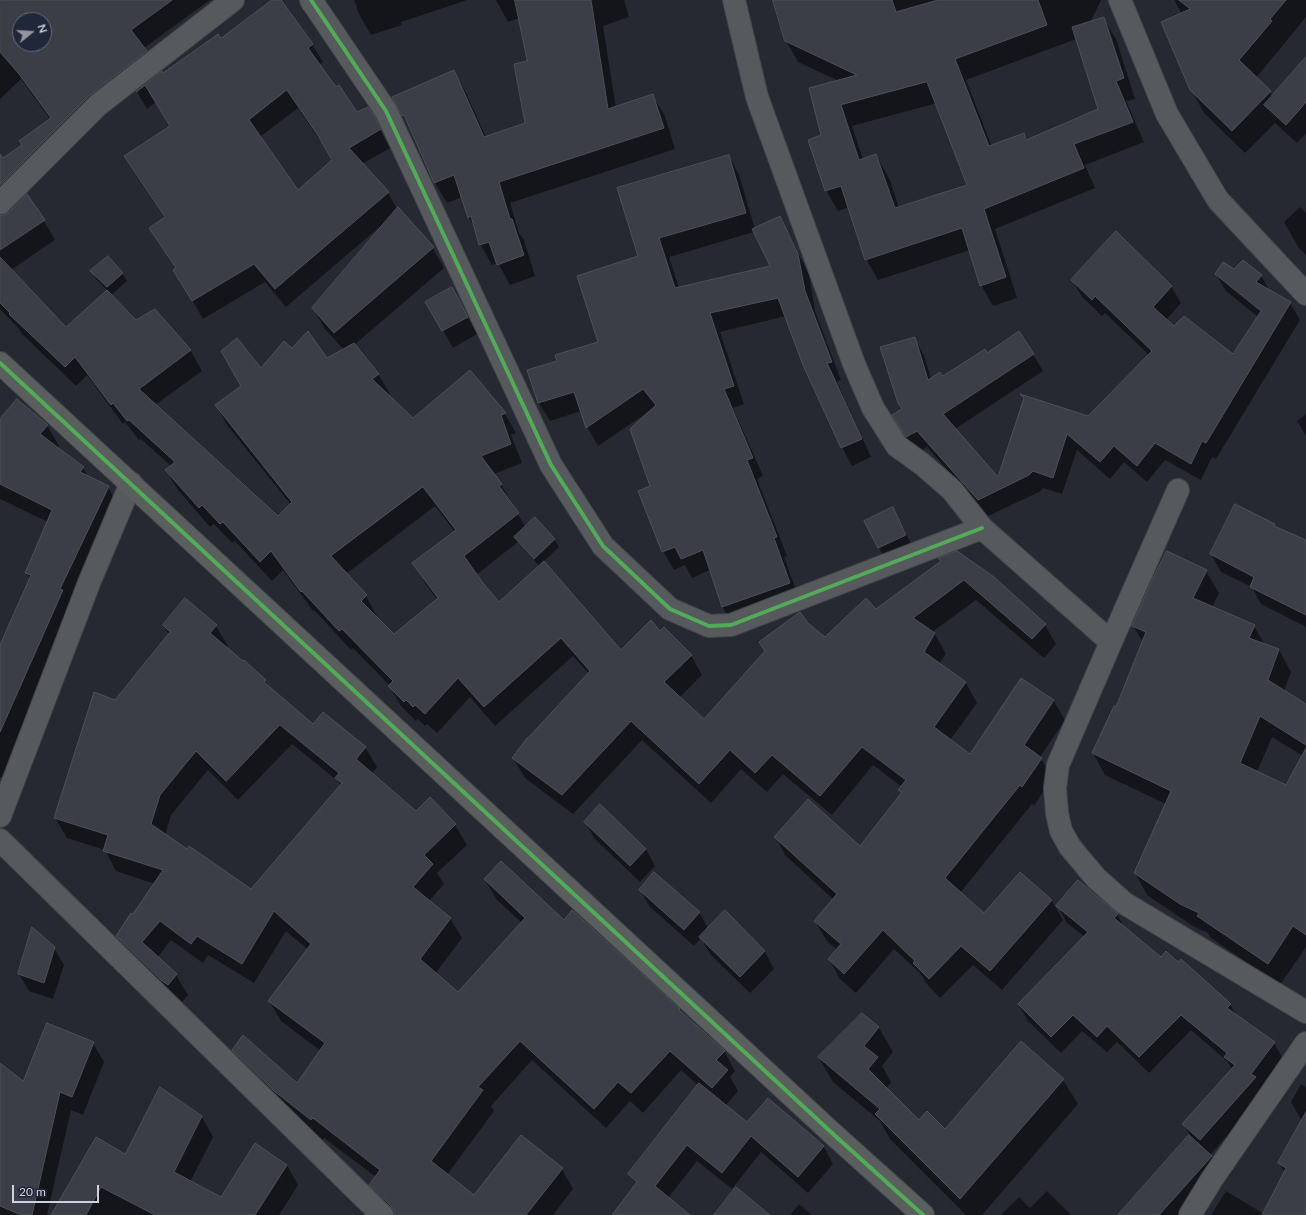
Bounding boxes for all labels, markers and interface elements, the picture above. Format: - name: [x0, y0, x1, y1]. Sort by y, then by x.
- north arrow: [12, 12, 52, 52]
- text: N: [35, 22, 50, 34]
- scale bar: [14, 1177, 101, 1203]
- text: 20 m: [19, 1184, 46, 1199]

